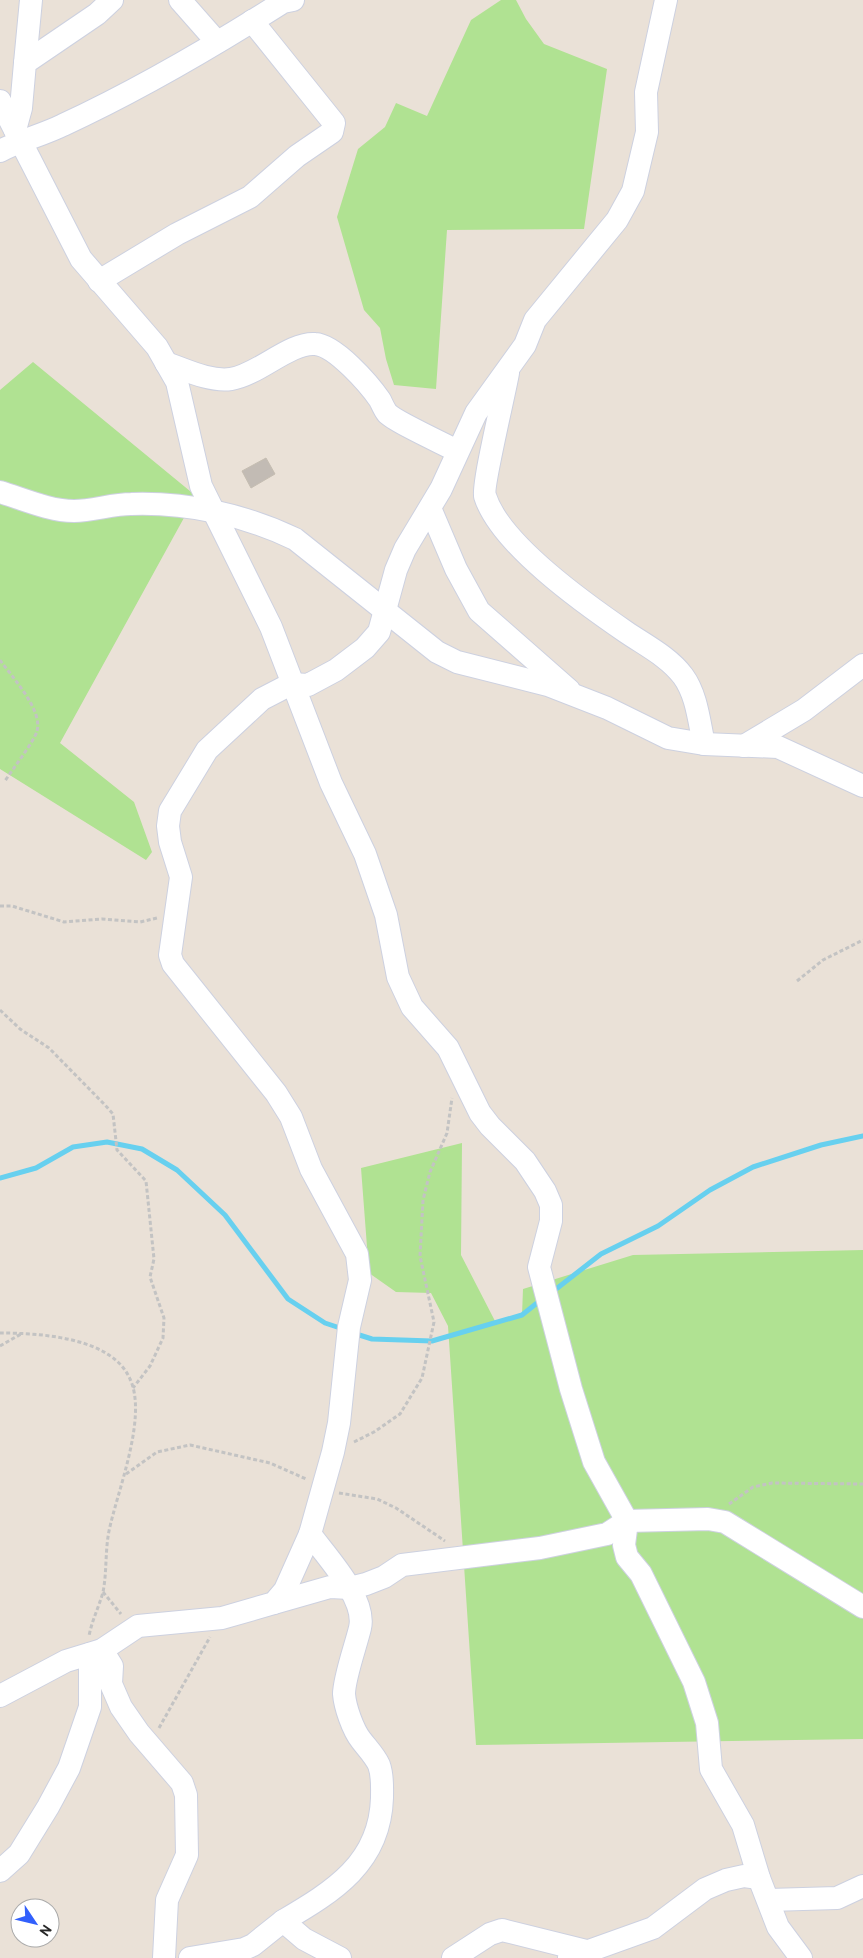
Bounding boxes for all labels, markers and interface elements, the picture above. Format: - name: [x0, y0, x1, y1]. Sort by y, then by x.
- north arrow: [10, 1898, 60, 1948]
- text: N: [35, 1921, 54, 1939]

